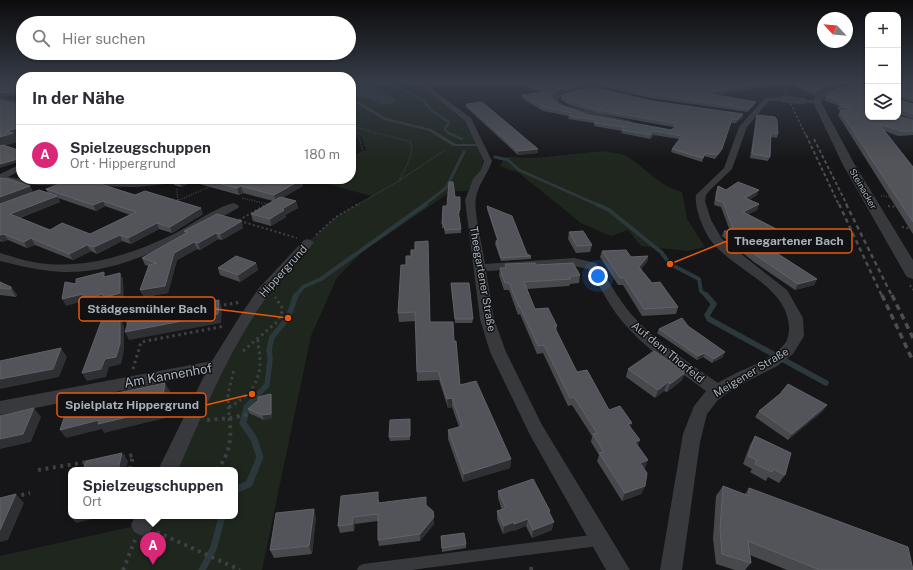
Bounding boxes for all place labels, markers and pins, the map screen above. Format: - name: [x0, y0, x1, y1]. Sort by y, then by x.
- callout: Theegartener Bach: [727, 229, 852, 253]
- callout: Städgesmühler Bach: [79, 297, 215, 321]
- callout: Spielplatz Hippergrund: [57, 393, 206, 417]
- pin: A: [140, 532, 166, 565]

